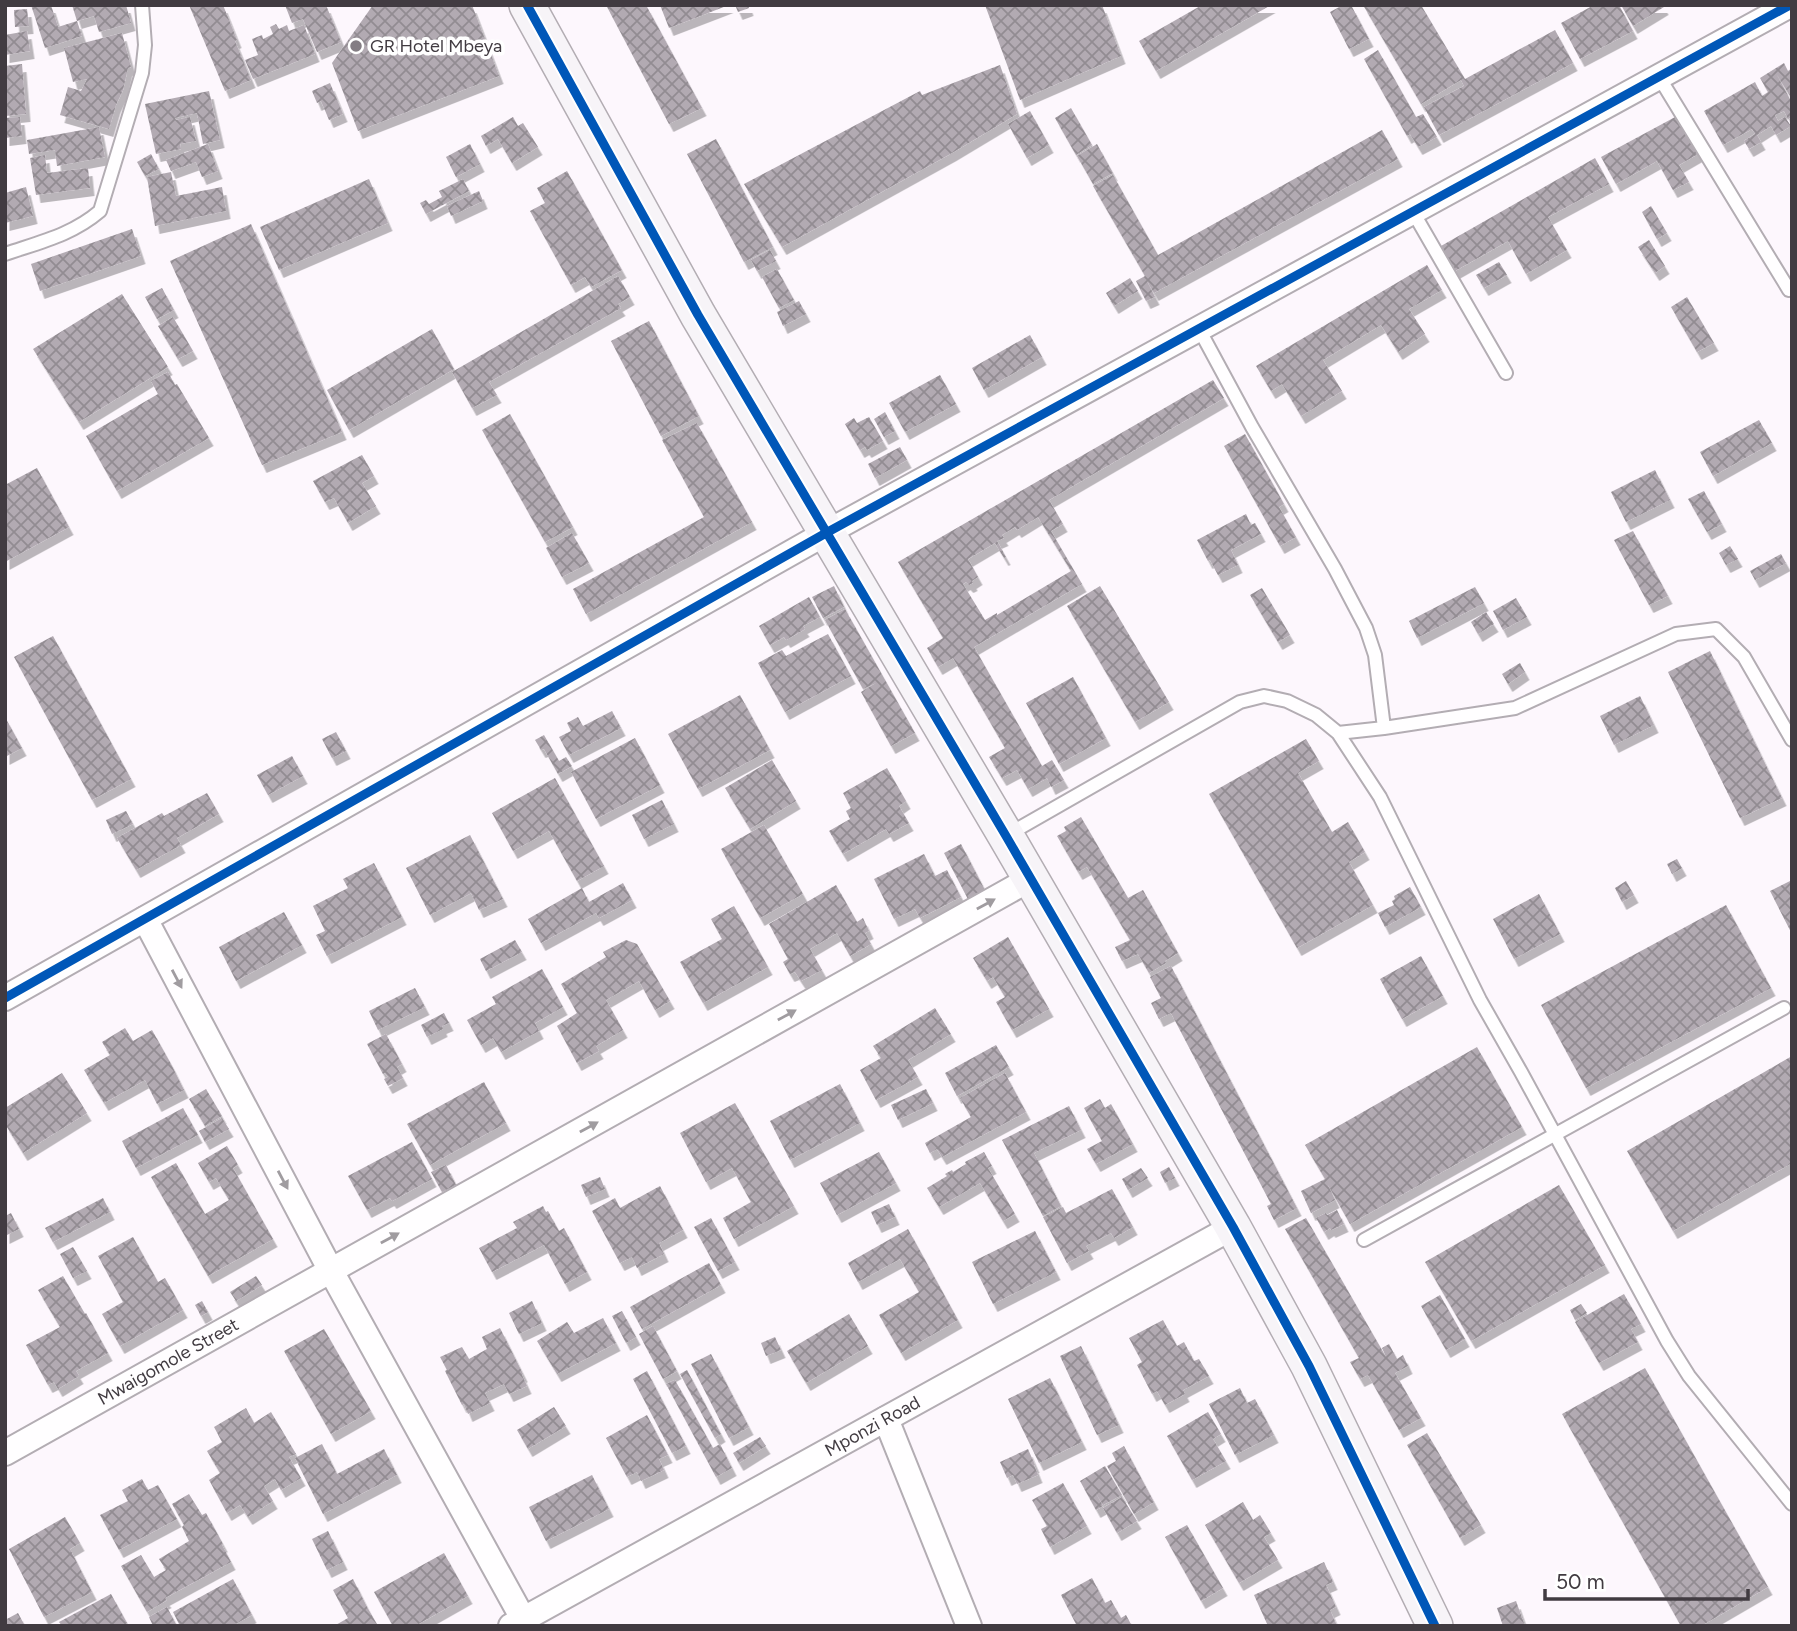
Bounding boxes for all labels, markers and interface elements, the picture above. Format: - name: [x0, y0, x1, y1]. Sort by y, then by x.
- place label: GR Hotel Mbeya: [370, 35, 502, 57]
- marker: GR Hotel Mbeya: [348, 38, 364, 54]
- one-way arrow: [976, 898, 995, 910]
- one-way arrow: [172, 969, 183, 989]
- one-way arrow: [777, 1009, 797, 1021]
- one-way arrow: [579, 1121, 598, 1133]
- one-way arrow: [277, 1171, 289, 1190]
- one-way arrow: [381, 1232, 400, 1244]
- street label: Mwaigomole Street: [94, 1313, 243, 1410]
- street label: Mponzi Road: [821, 1391, 924, 1461]
- scale bar: [1545, 1558, 1748, 1602]
- text: 50 m: [1556, 1569, 1605, 1594]

